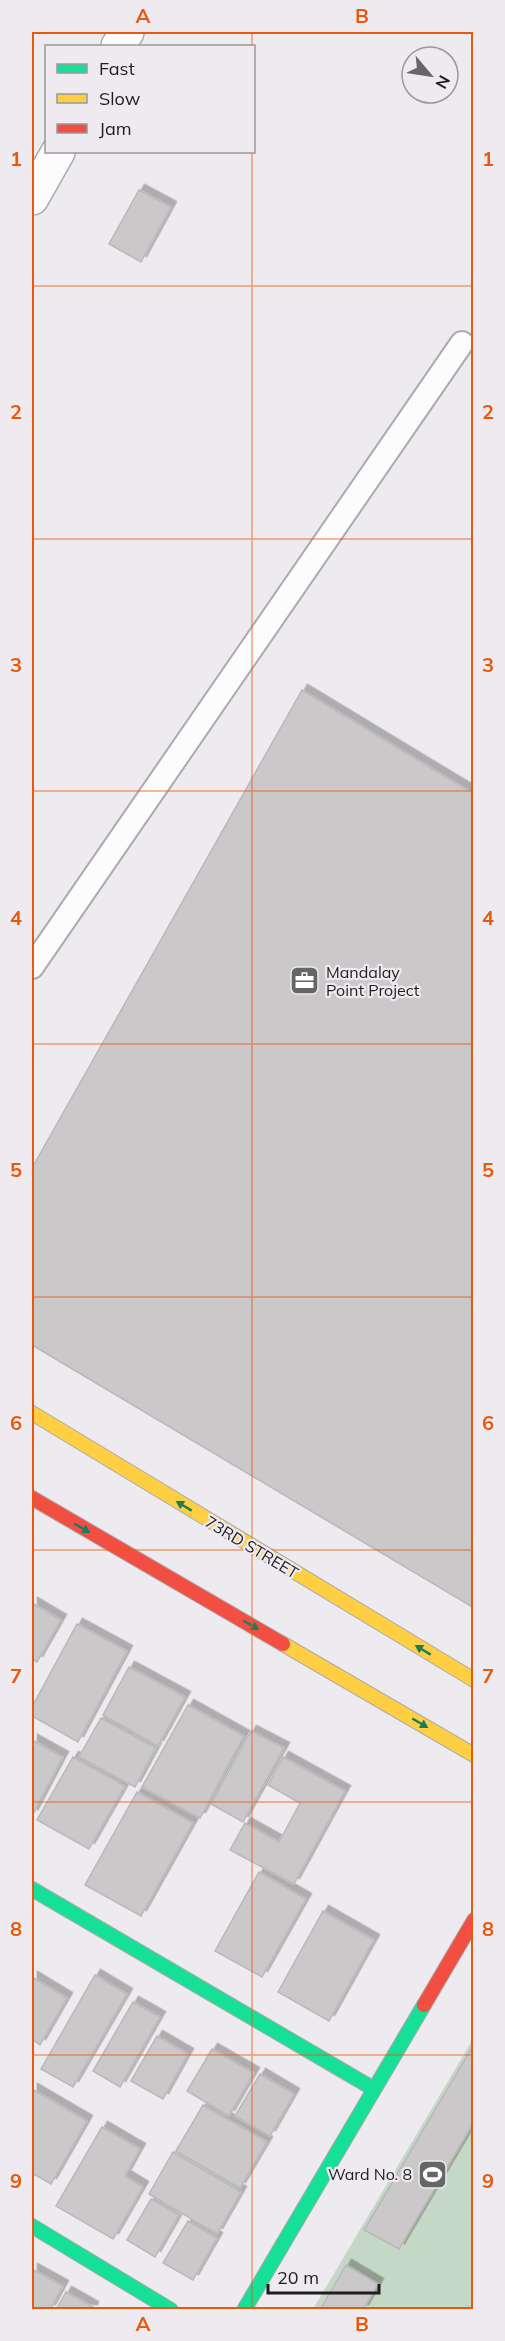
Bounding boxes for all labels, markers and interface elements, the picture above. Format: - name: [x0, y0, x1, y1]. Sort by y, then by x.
- text: A: [136, 3, 151, 28]
- text: B: [355, 3, 369, 28]
- legend: [45, 45, 255, 153]
- north arrow: [400, 45, 460, 105]
- text: Fast: [99, 57, 135, 80]
- text: N: [431, 72, 455, 92]
- text: Slow: [99, 87, 141, 110]
- text: Jam: [99, 117, 132, 140]
- text: 1: [10, 146, 22, 171]
- text: 1: [482, 146, 494, 171]
- text: 2: [10, 399, 22, 424]
- text: 2: [482, 399, 494, 424]
- text: 3: [10, 652, 22, 677]
- text: 3: [482, 652, 494, 677]
- text: 4: [10, 905, 22, 930]
- text: 4: [482, 905, 494, 930]
- place label: Mandalay Point Project: [326, 962, 420, 1000]
- office icon: Mandalay Point Project: [289, 965, 321, 997]
- text: 5: [10, 1157, 22, 1182]
- text: 5: [482, 1157, 494, 1182]
- text: 6: [10, 1410, 22, 1435]
- text: 6: [482, 1410, 494, 1435]
- one-way arrow: [176, 1500, 193, 1511]
- street label: 73RD STREET: [202, 1511, 302, 1583]
- one-way arrow: [74, 1522, 90, 1533]
- one-way arrow: [243, 1620, 259, 1631]
- one-way arrow: [415, 1644, 431, 1655]
- text: 7: [10, 1663, 22, 1688]
- text: 7: [482, 1663, 494, 1688]
- one-way arrow: [411, 1718, 428, 1728]
- text: 8: [10, 1916, 22, 1941]
- text: 8: [482, 1916, 494, 1941]
- sports icon: Ward No. 8: [417, 2158, 449, 2190]
- place label: Ward No. 8: [328, 2164, 412, 2184]
- text: 9: [10, 2168, 22, 2193]
- text: 9: [482, 2168, 494, 2193]
- scale bar: [268, 2257, 379, 2295]
- text: 20 m: [277, 2266, 319, 2289]
- text: A: [136, 2311, 151, 2336]
- text: B: [355, 2311, 369, 2336]

